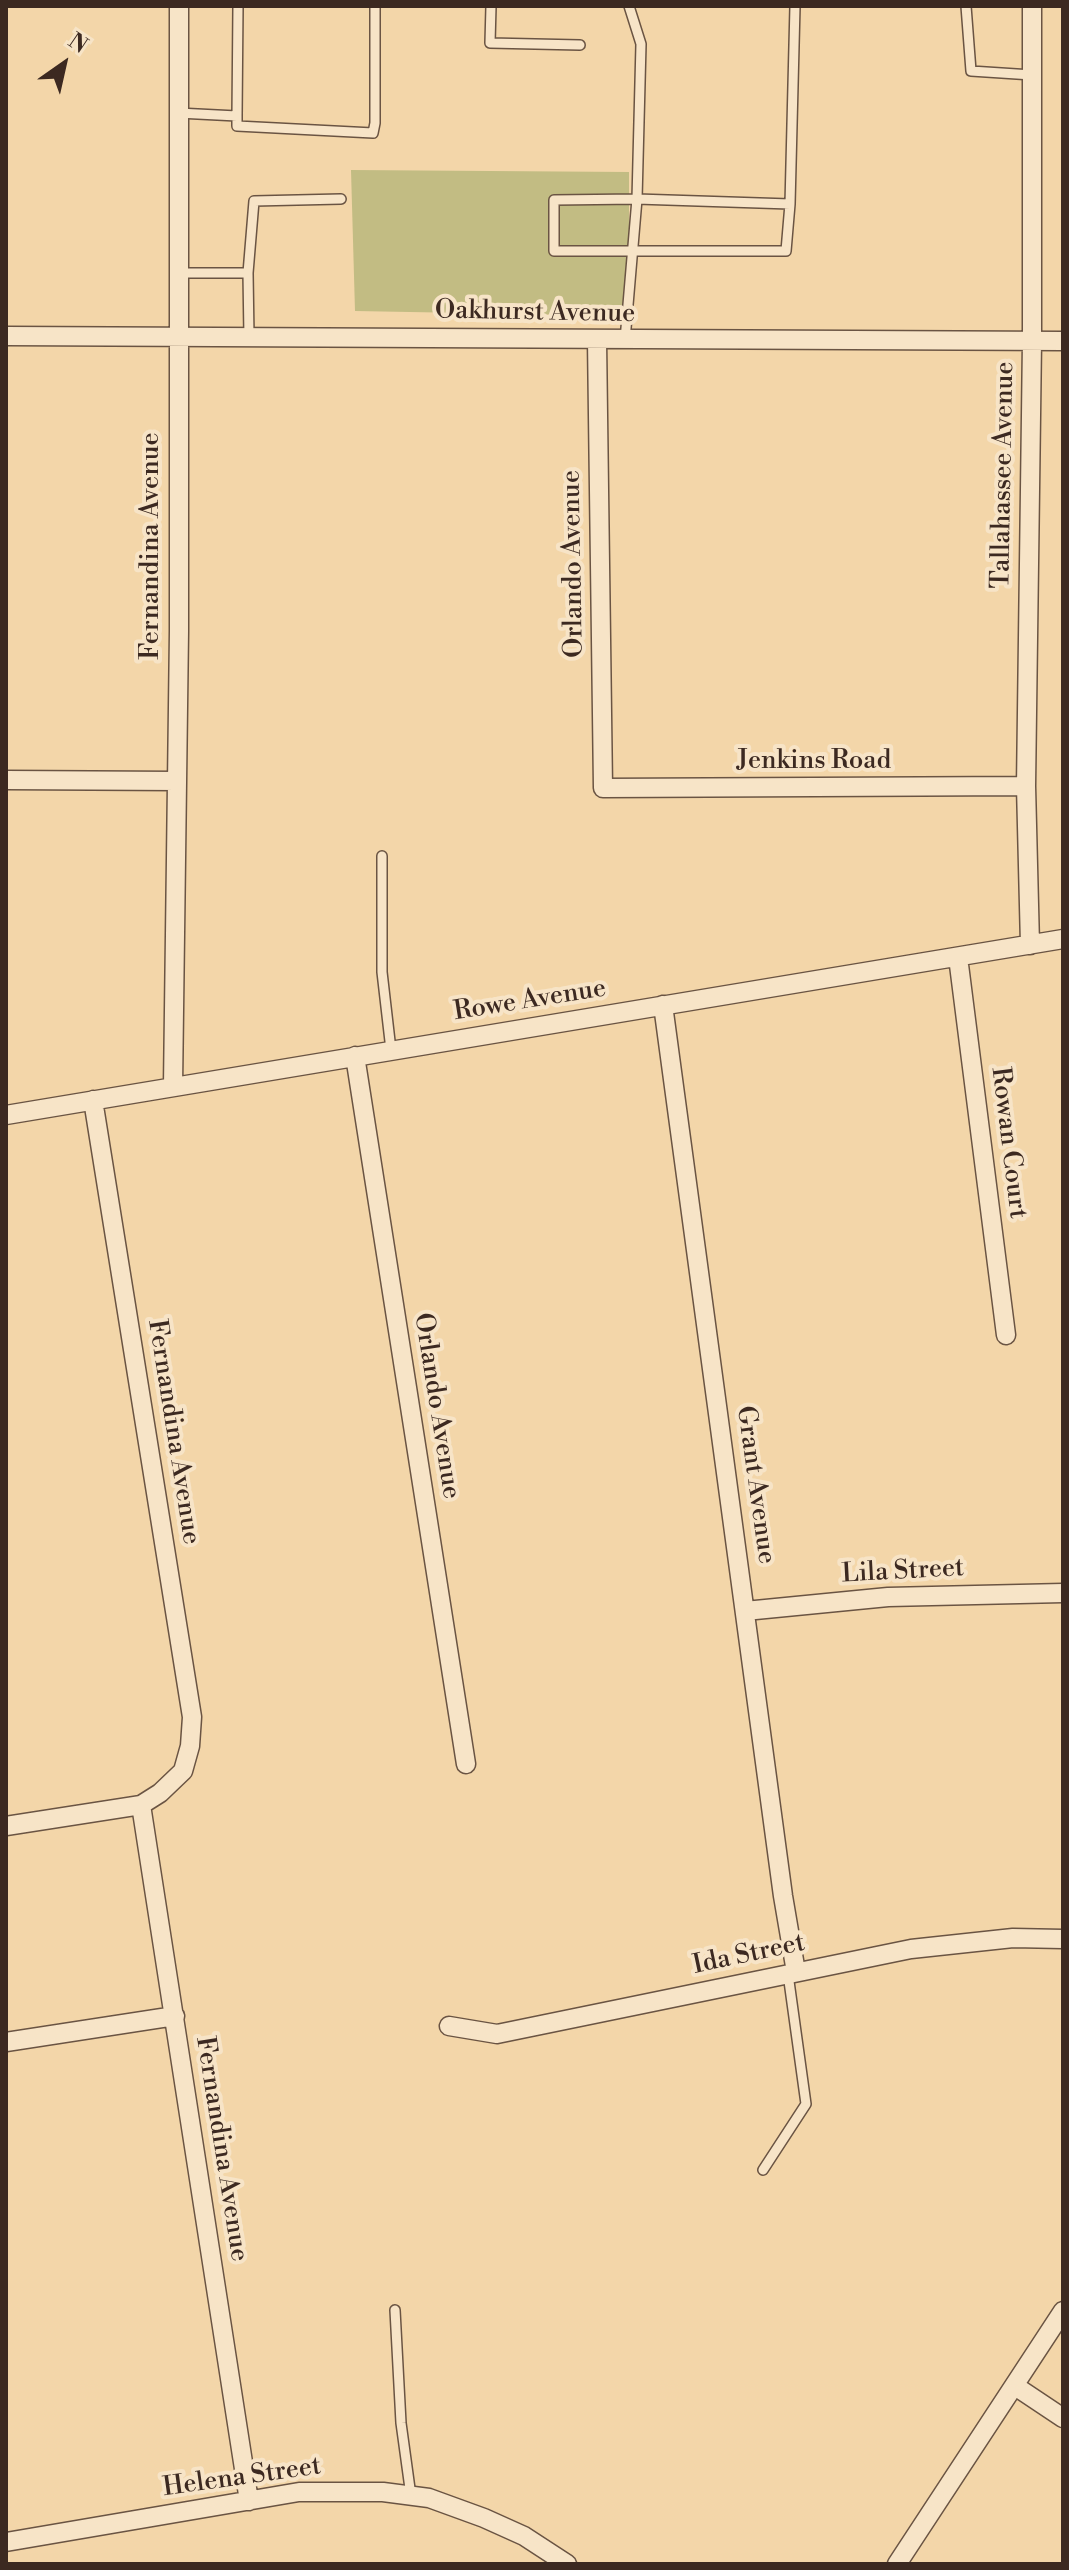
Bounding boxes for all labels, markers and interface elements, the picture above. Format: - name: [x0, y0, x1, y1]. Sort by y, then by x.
- north arrow: [24, 24, 104, 104]
- text: N: [63, 28, 92, 60]
- street label: Oakhurst Avenue: [435, 296, 635, 330]
- street label: Tallahassee Avenue: [986, 361, 1022, 589]
- street label: Fernandina Avenue: [136, 432, 168, 660]
- street label: Orlando Avenue: [557, 470, 591, 658]
- street label: Jenkins Road: [737, 746, 891, 778]
- street label: Rowe Avenue: [452, 974, 608, 1028]
- street label: Rowan Court: [983, 1065, 1033, 1221]
- street label: Orlando Avenue: [406, 1311, 466, 1501]
- street label: Fernandina Avenue: [140, 1317, 206, 1547]
- street label: Grant Avenue: [728, 1404, 782, 1566]
- street label: Lila Street: [841, 1553, 965, 1591]
- street label: Ida Street: [690, 1928, 808, 1982]
- street label: Fernandina Avenue: [188, 2034, 254, 2264]
- street label: Helena Street: [161, 2451, 323, 2505]

